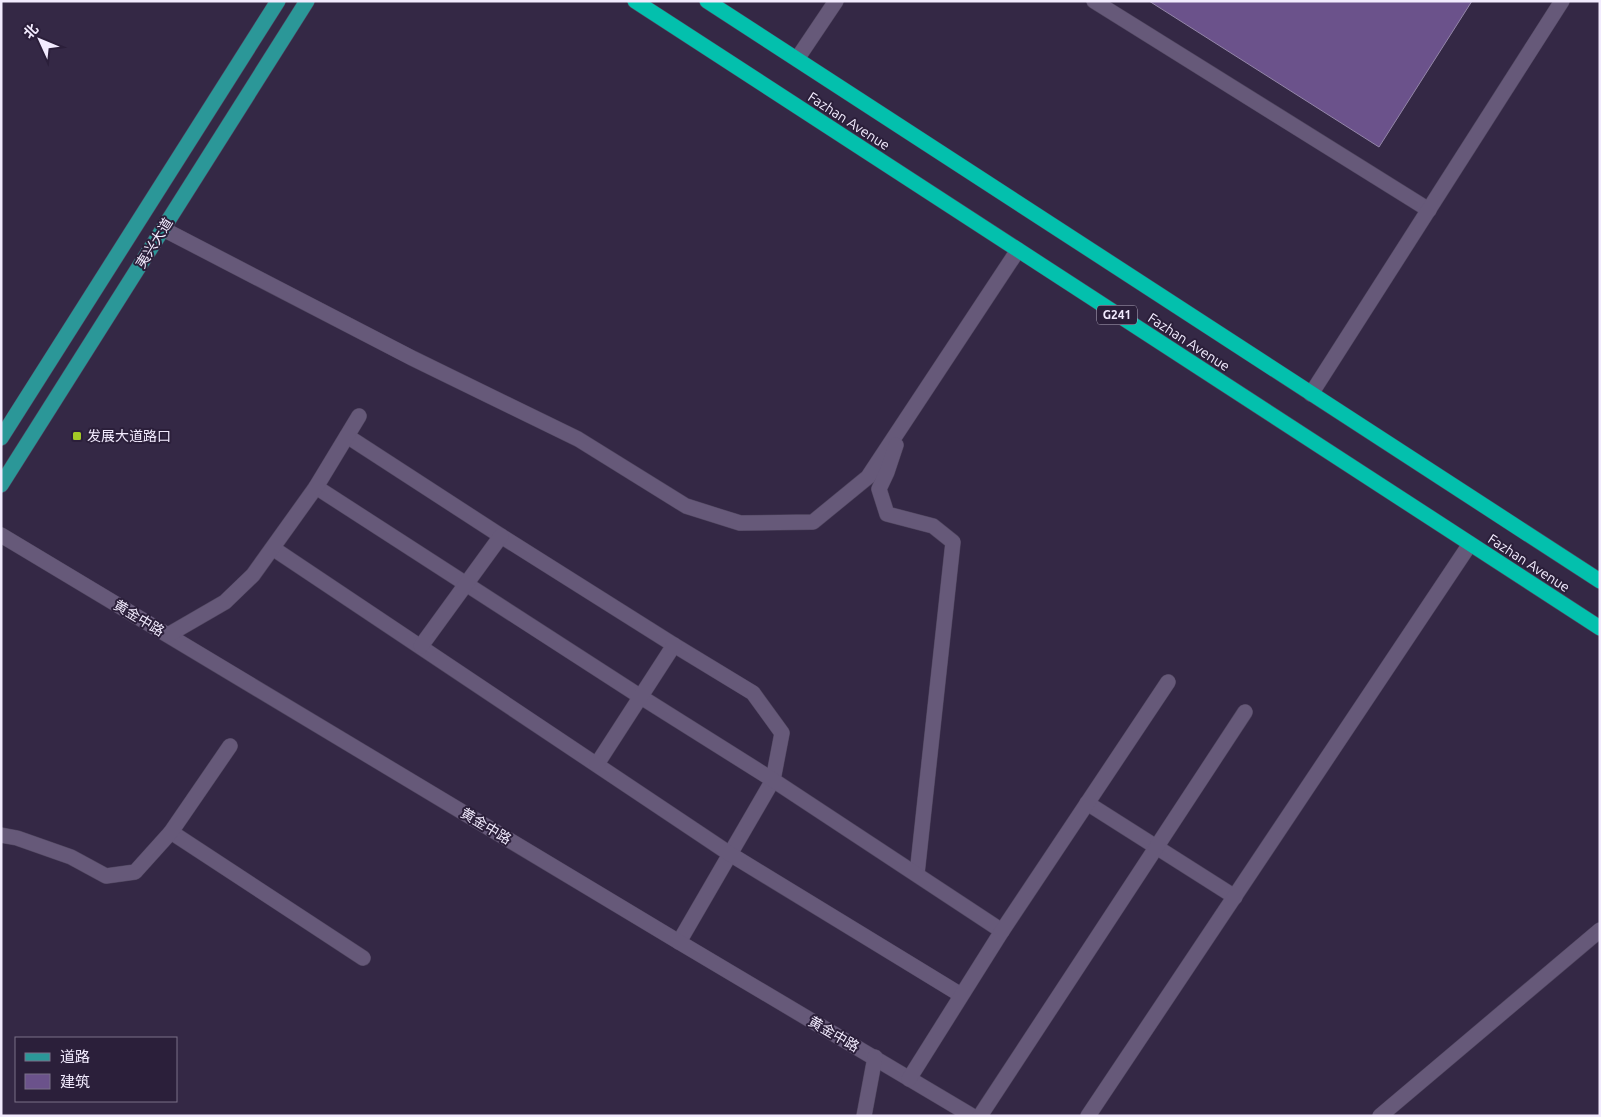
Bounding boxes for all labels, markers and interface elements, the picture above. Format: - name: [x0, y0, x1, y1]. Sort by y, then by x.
- north arrow: [15, 15, 65, 65]
- text: 北: [20, 20, 41, 42]
- street label: Fazhan Avenue: [805, 89, 893, 153]
- street label: 夷兴大道: [132, 215, 176, 271]
- road number: G241: [1097, 306, 1137, 324]
- street label: Fazhan Avenue: [1145, 310, 1233, 374]
- place label: 发展大道路口: [87, 428, 171, 444]
- marker: 发展大道路口: [71, 430, 83, 442]
- street label: Fazhan Avenue: [1485, 531, 1573, 595]
- street label: 黄金中路: [111, 597, 167, 639]
- street label: 黄金中路: [458, 805, 514, 847]
- street label: 黄金中路: [806, 1013, 862, 1055]
- legend: [15, 1037, 178, 1102]
- text: 道路: [60, 1048, 90, 1065]
- text: 建筑: [60, 1073, 90, 1090]

